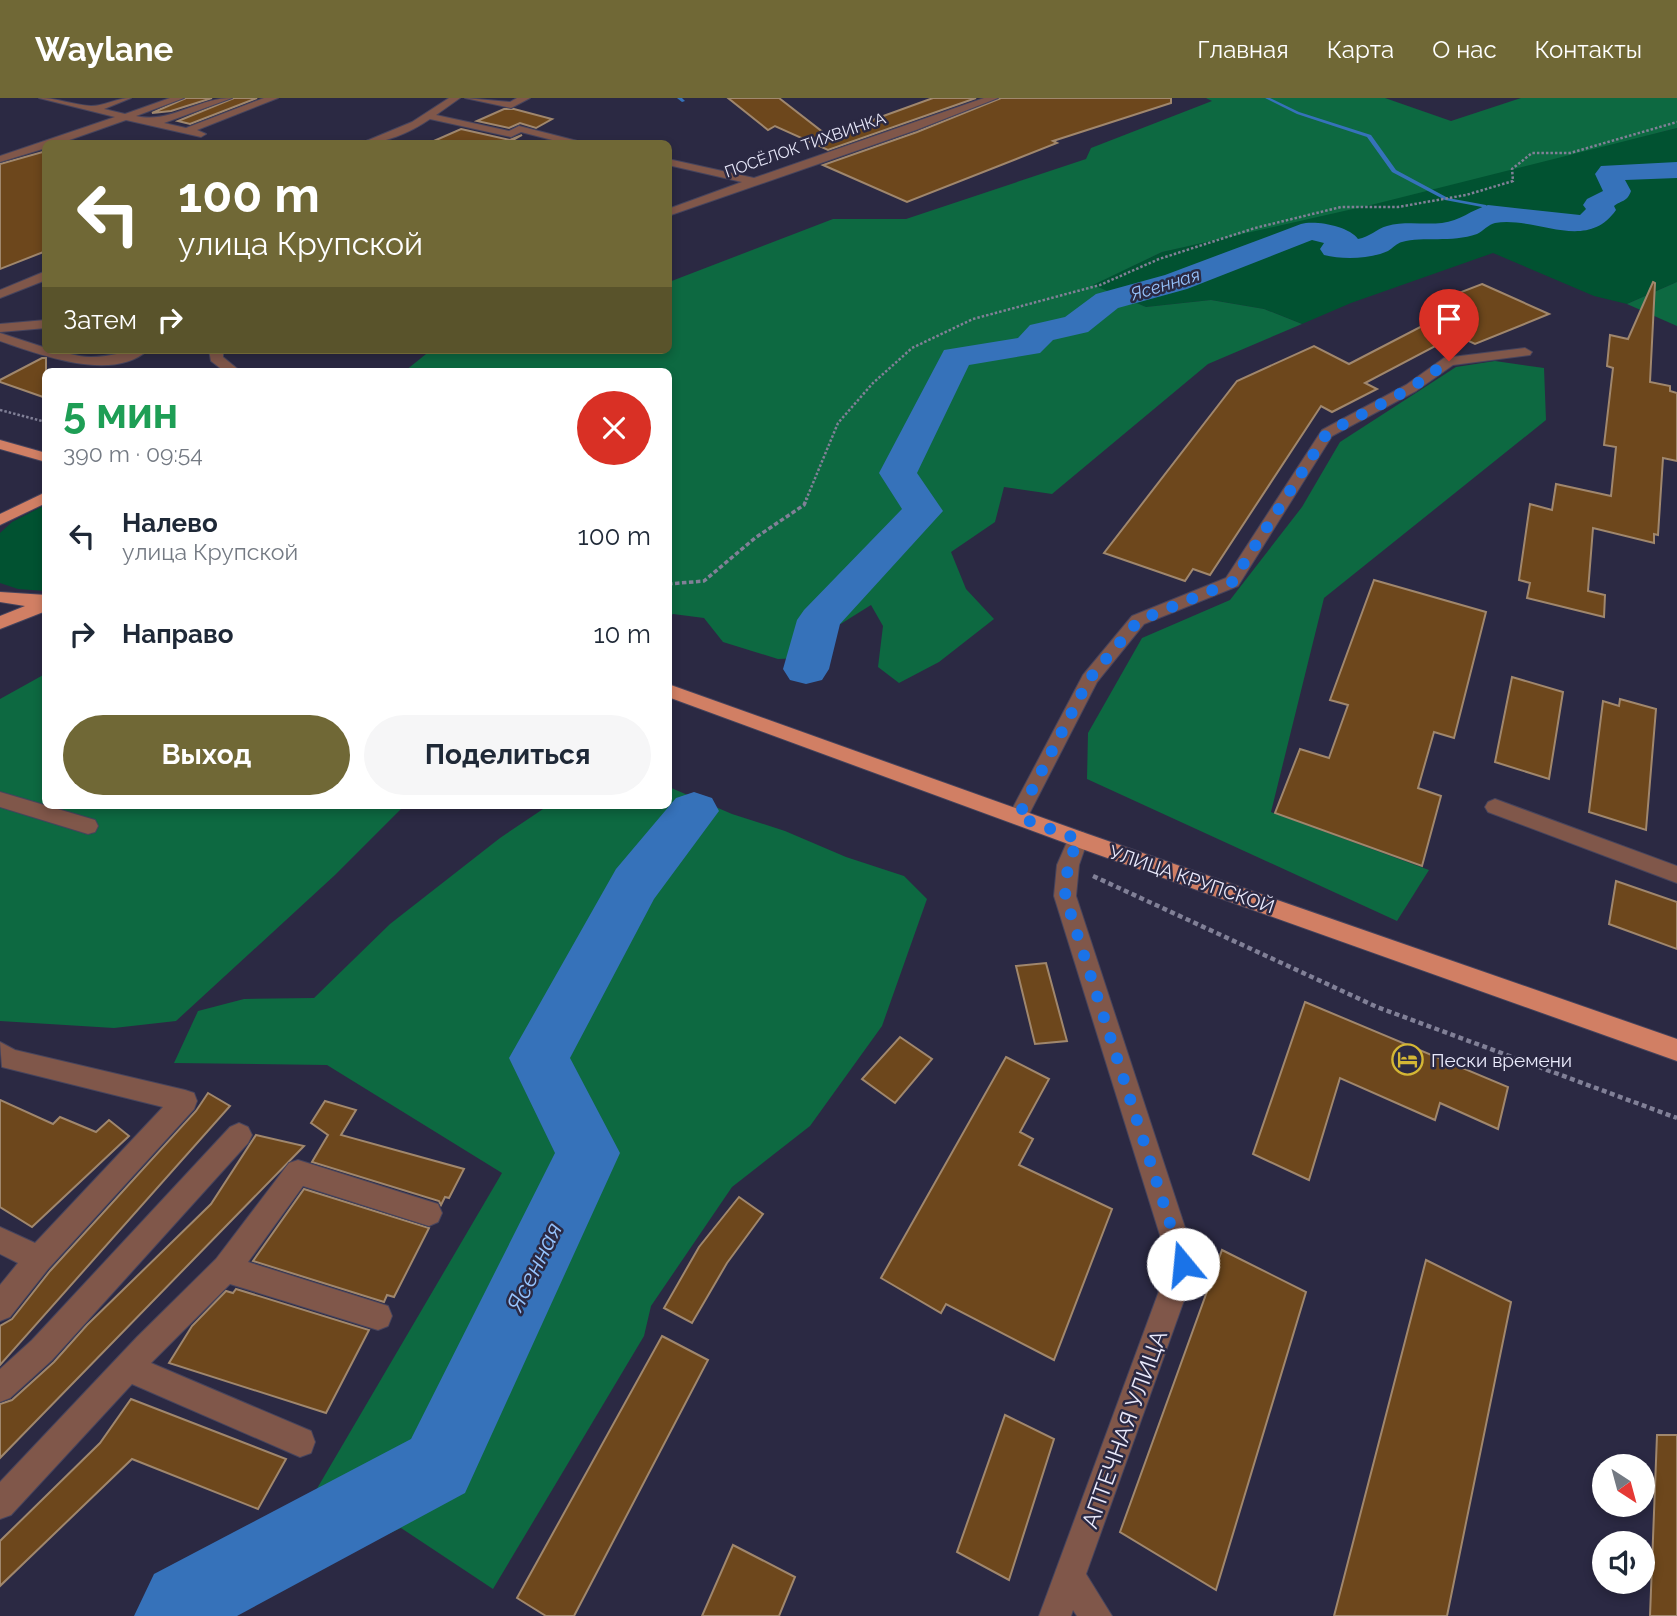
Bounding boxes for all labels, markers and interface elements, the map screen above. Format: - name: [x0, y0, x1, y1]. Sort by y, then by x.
- text: Waylane: [35, 30, 173, 69]
- text: Главная: [1197, 35, 1289, 64]
- text: Карта: [1327, 35, 1394, 64]
- text: О нас: [1432, 35, 1497, 64]
- text: Контакты: [1535, 35, 1642, 64]
- street label: ПОСЁЛОК ТИХВИНКА: [722, 108, 888, 181]
- text: 100 m: [178, 166, 320, 223]
- icon: left: [63, 168, 154, 259]
- text: улица Крупской: [178, 225, 423, 262]
- water label: Ясенная: [1127, 263, 1203, 305]
- pin: [1419, 289, 1479, 361]
- icon: arrive: [1430, 300, 1468, 338]
- icon: right: [151, 301, 189, 339]
- text: Затем: [63, 305, 137, 335]
- text: 5 мин: [63, 389, 178, 438]
- button: close: [577, 391, 651, 465]
- text: 390 m · 09:54: [63, 440, 203, 467]
- text: Налево: [122, 508, 218, 538]
- icon: left: [63, 517, 101, 555]
- text: 100 m: [578, 521, 651, 551]
- text: улица Крупской: [122, 538, 298, 565]
- icon: right: [63, 615, 101, 653]
- text: Направо: [122, 619, 233, 649]
- text: 10 m: [593, 619, 651, 649]
- button: Выход: [63, 715, 350, 795]
- button: Поделиться: [364, 715, 651, 795]
- street label: УЛИЦА КРУПСКОЙ: [1107, 840, 1277, 918]
- hotel icon: Пески времени: [1391, 1043, 1425, 1077]
- place label: Пески времени: [1431, 1049, 1572, 1071]
- water label: Ясенная: [500, 1217, 568, 1317]
- position arrow: [1146, 1227, 1220, 1301]
- street label: АПТЕЧНАЯ УЛИЦА: [1076, 1326, 1173, 1532]
- north arrow: [1592, 1454, 1656, 1517]
- map controls: [1592, 1454, 1655, 1594]
- button: sound: [1592, 1531, 1655, 1594]

